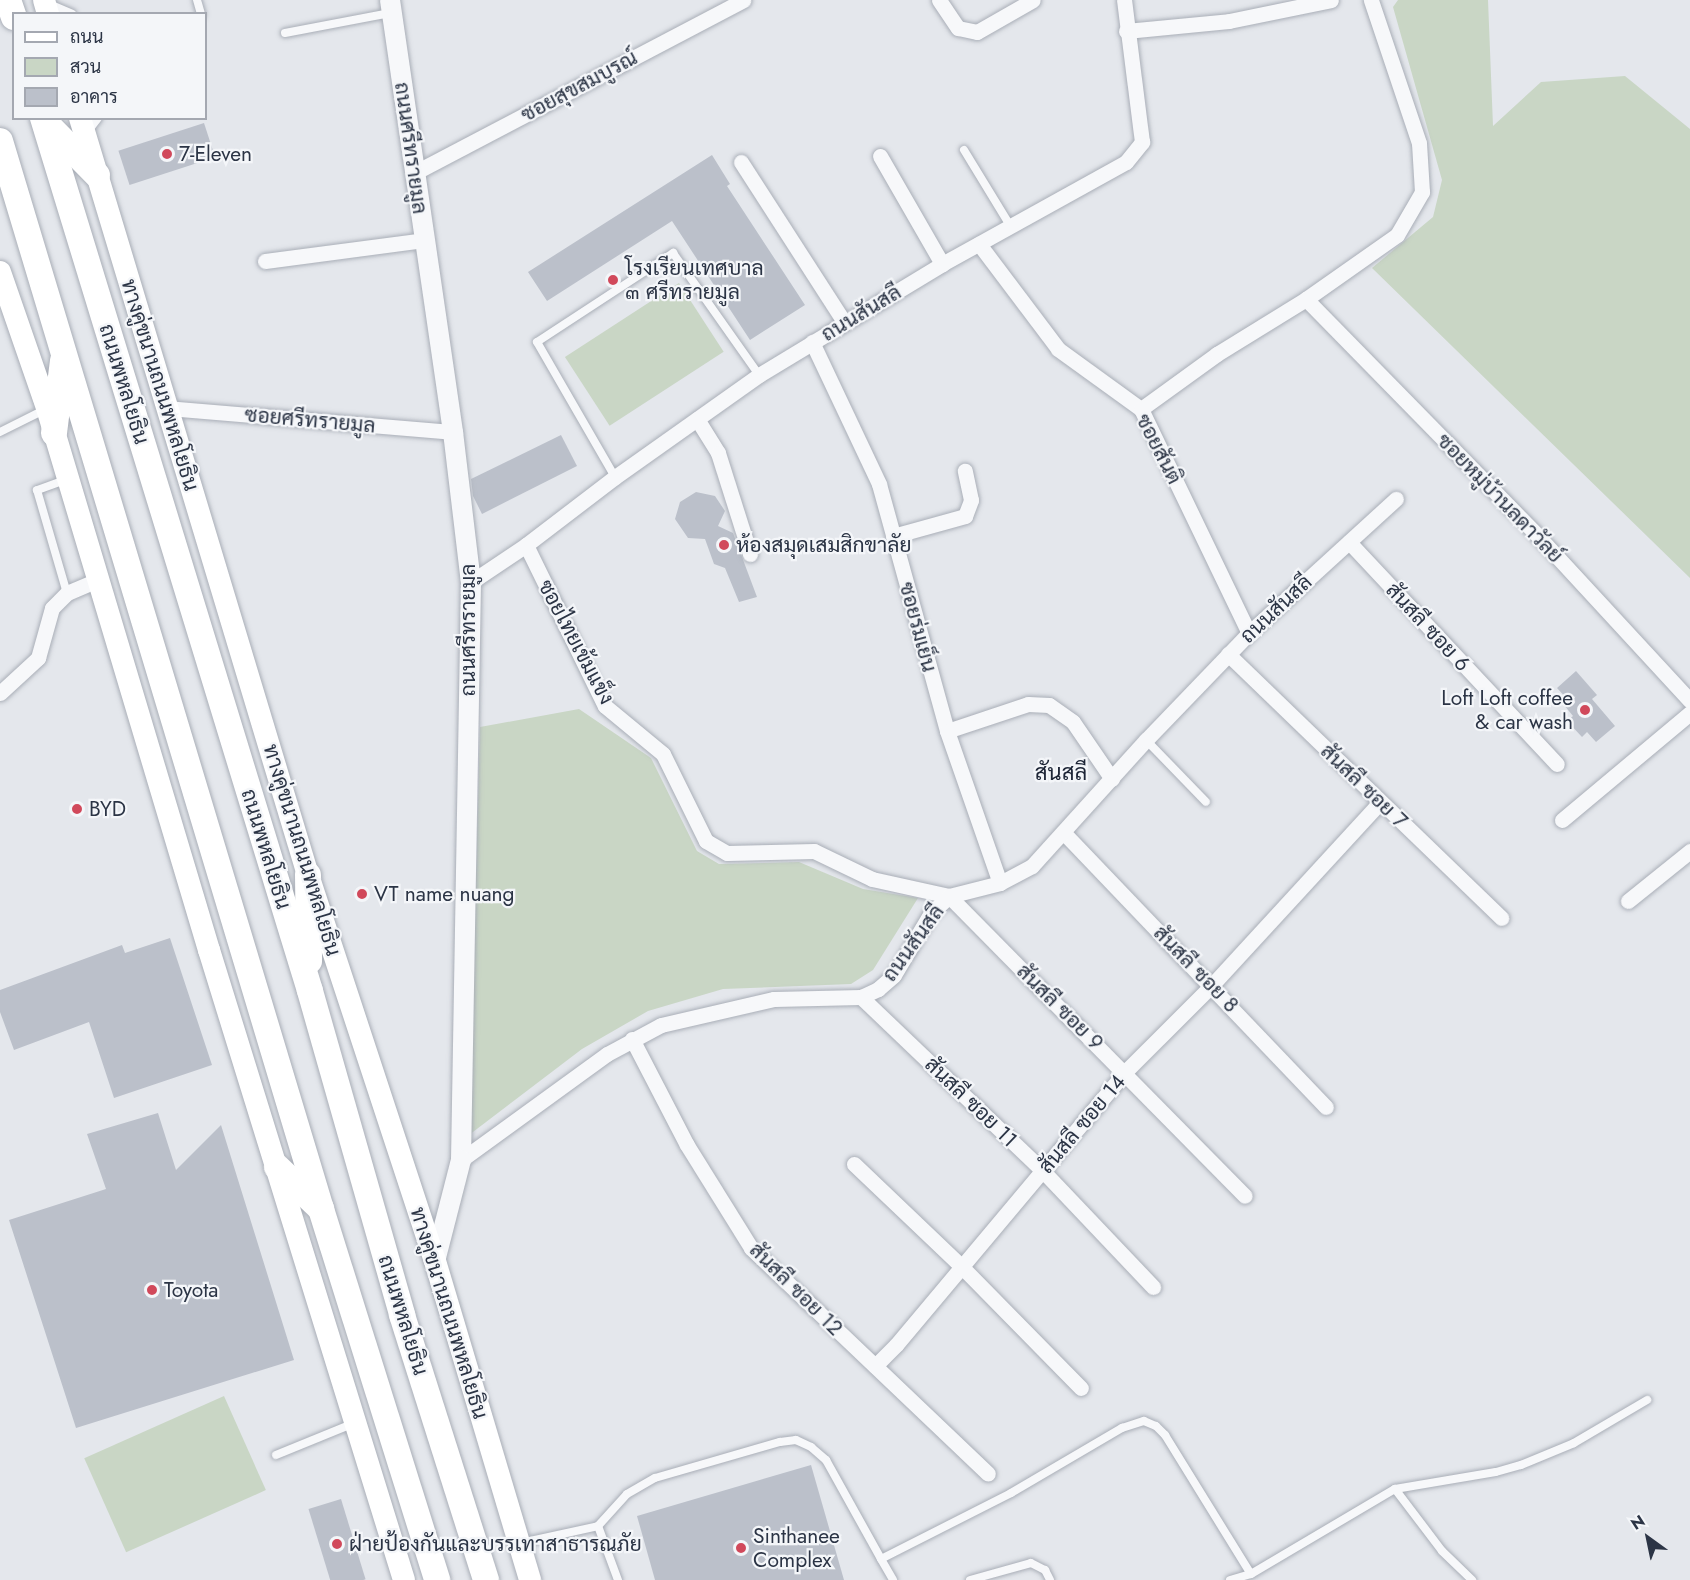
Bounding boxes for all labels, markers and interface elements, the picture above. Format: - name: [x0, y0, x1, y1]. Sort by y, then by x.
- legend: [12, 12, 207, 120]
- text: ถนน: [70, 24, 103, 50]
- street label: ซอยสุขสมบูรณ์: [517, 45, 641, 127]
- text: สวน: [70, 54, 101, 80]
- street label: ถนนศรีทรายมูล: [389, 80, 433, 216]
- text: อาคาร: [70, 84, 118, 110]
- place label: 7-Eleven: [179, 141, 252, 167]
- marker: 7-Eleven: [160, 147, 174, 161]
- place label: โรงเรียนเทศบาล ๓ ศรีทรายมูล: [625, 255, 764, 305]
- marker: โรงเรียนเทศบาล ๓ ศรีทรายมูล: [606, 273, 620, 287]
- street label: ทางคู่ขนานถนนพหลโยธิน: [116, 276, 204, 494]
- street label: ถนนสันสลี: [816, 279, 906, 347]
- street label: ถนนพหลโยธิน: [94, 321, 154, 447]
- street label: ซอยศรีทรายมูล: [243, 402, 377, 438]
- street label: ซอยสันติ: [1131, 410, 1187, 488]
- street label: ซอยหมู่บ้านลดาวัลย์: [1432, 428, 1568, 568]
- place label: ห้องสมุดเสมสิกขาลัย: [736, 532, 911, 558]
- marker: ห้องสมุดเสมสิกขาลัย: [717, 538, 731, 552]
- street label: ถนนศรีทรายมูล: [455, 564, 481, 696]
- street label: ถนนสันสลี: [1235, 569, 1317, 649]
- street label: ซอยไทยเข้มแข็ง: [533, 575, 619, 709]
- street label: สันสลี ซอย 6: [1381, 577, 1475, 677]
- street label: ซอยร่มเย็น: [894, 579, 942, 675]
- place label: Loft Loft coffee & car wash: [1441, 685, 1573, 735]
- marker: Loft Loft coffee & car wash: [1578, 703, 1592, 717]
- street label: สันสลี ซอย 7: [1315, 738, 1413, 834]
- street label: ทางคู่ขนานถนนพหลโยธิน: [258, 741, 346, 959]
- district label: สันสลี: [1035, 760, 1087, 786]
- street label: ถนนพหลโยธิน: [236, 786, 296, 912]
- place label: BYD: [89, 796, 126, 822]
- marker: BYD: [70, 802, 84, 816]
- place label: VT name nuang: [374, 881, 515, 907]
- marker: VT name nuang: [355, 887, 369, 901]
- street label: ถนนสันสลี: [877, 900, 949, 986]
- street label: สันสลี ซอย 8: [1148, 920, 1244, 1018]
- street label: สันสลี ซอย 9: [1012, 959, 1108, 1055]
- street label: สันสลี ซอย 11: [920, 1052, 1022, 1152]
- street label: สันสลี ซอย 14: [1033, 1069, 1131, 1179]
- street label: ทางคู่ขนานถนนพหลโยธิน: [405, 1204, 493, 1422]
- street label: สันสลี ซอย 12: [744, 1237, 848, 1341]
- street label: ถนนพหลโยธิน: [373, 1252, 433, 1378]
- place label: Toyota: [164, 1277, 218, 1303]
- marker: Toyota: [145, 1283, 159, 1297]
- north arrow: [1618, 1508, 1678, 1568]
- text: N: [1626, 1509, 1650, 1536]
- place label: Sinthanee Complex: [753, 1523, 840, 1573]
- place label: ฝ่ายป้องกันและบรรเทาสาธารณภัย: [349, 1531, 642, 1557]
- marker: ฝ่ายป้องกันและบรรเทาสาธารณภัย: [330, 1537, 344, 1551]
- marker: Sinthanee Complex: [734, 1541, 748, 1555]

